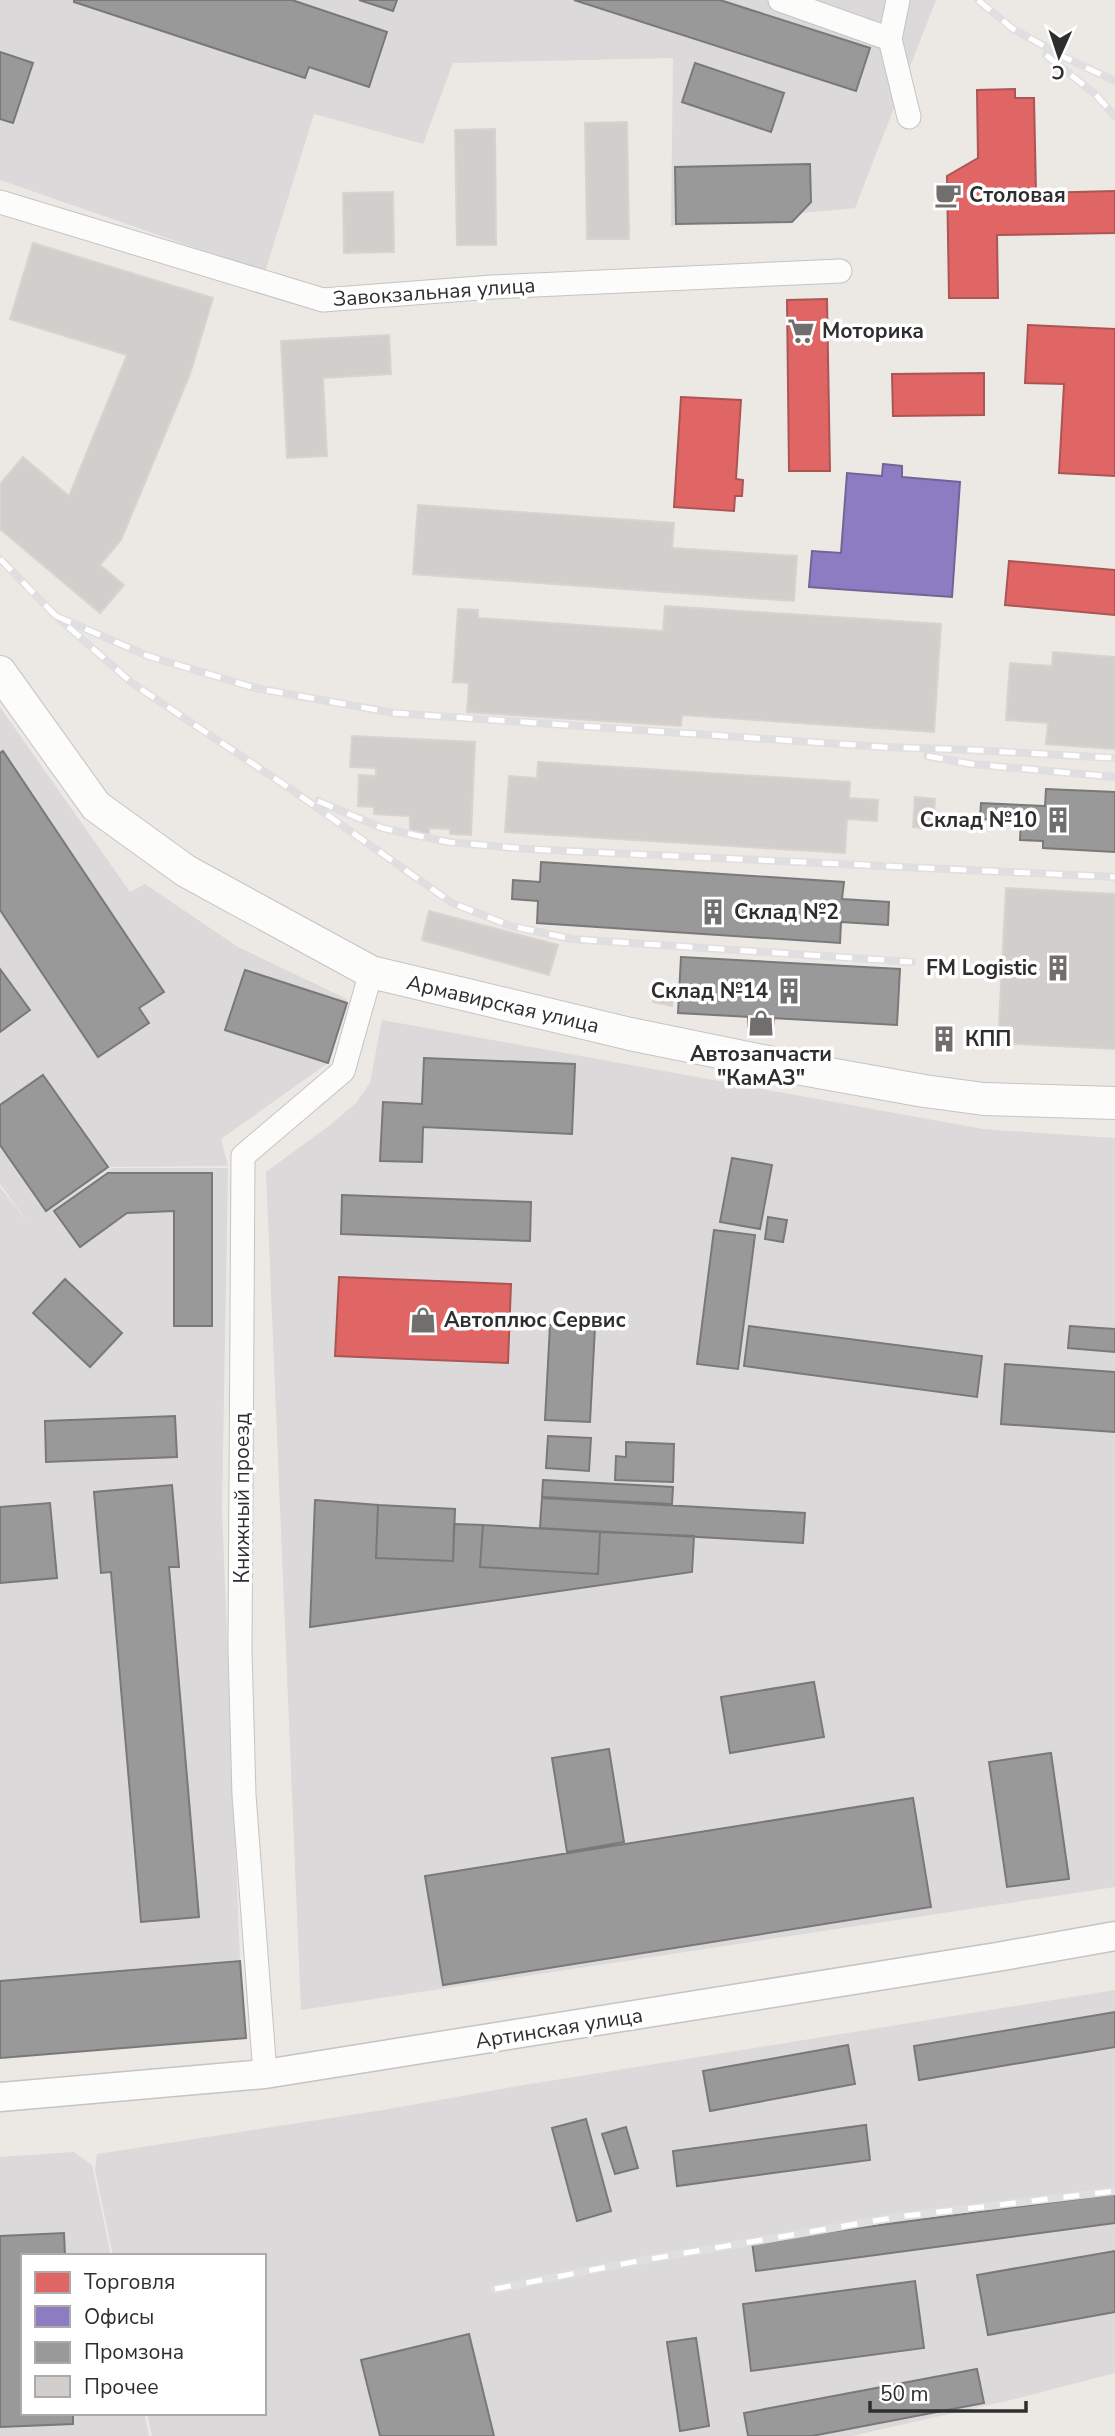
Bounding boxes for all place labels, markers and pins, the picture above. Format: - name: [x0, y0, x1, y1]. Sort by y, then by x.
- cafe icon: Столовая: [933, 180, 963, 210]
- place label: Столовая: [969, 181, 1066, 209]
- supermarket icon: Моторика: [786, 316, 816, 346]
- place label: Моторика: [822, 317, 924, 345]
- building icon: Склад №10: [1043, 805, 1073, 835]
- place label: Склад №10: [920, 806, 1037, 834]
- building icon: Склад №2: [698, 897, 728, 927]
- place label: Склад №2: [734, 898, 839, 926]
- building icon: FM Logistic: [1043, 953, 1073, 983]
- place label: FM Logistic: [926, 954, 1037, 982]
- building icon: Склад №14: [774, 976, 804, 1006]
- place label: Склад №14: [651, 977, 768, 1005]
- shop icon: Автозапчасти "КамАЗ": [746, 1008, 776, 1038]
- building icon: КПП: [929, 1024, 959, 1054]
- place label: КПП: [965, 1025, 1011, 1053]
- place label: Автозапчасти "КамАЗ": [690, 1040, 832, 1092]
- shop icon: Автоплюс Сервис: [408, 1305, 438, 1335]
- place label: Автоплюс Сервис: [444, 1306, 626, 1334]

